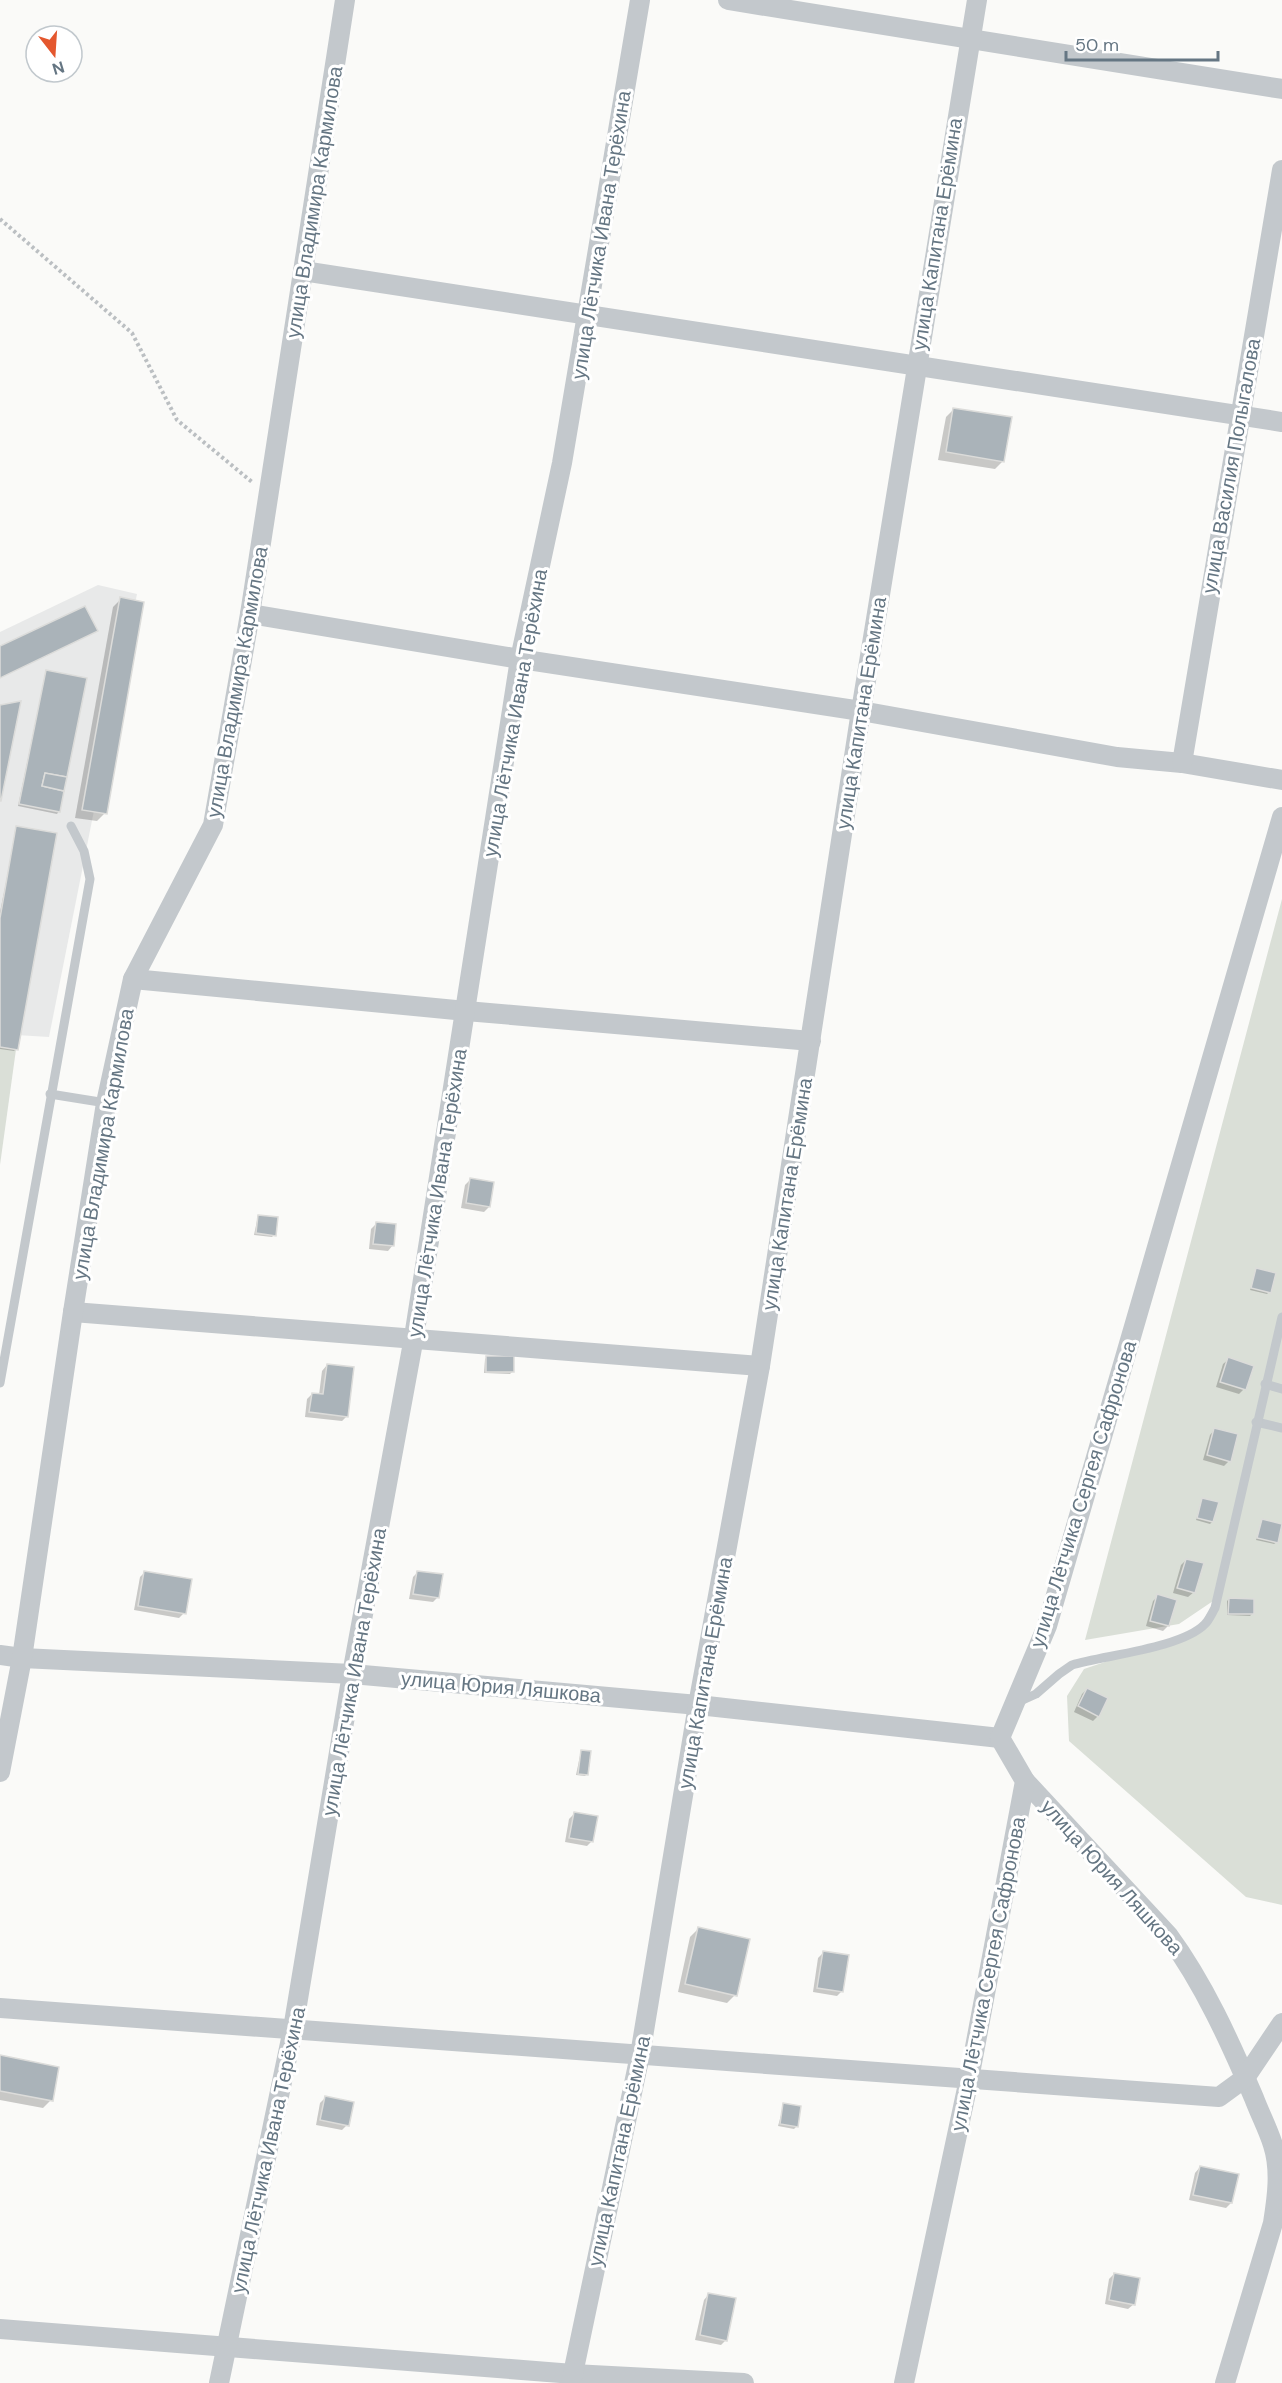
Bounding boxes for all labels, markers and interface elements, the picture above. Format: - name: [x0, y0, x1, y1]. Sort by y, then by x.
- north arrow: [24, 24, 84, 84]
- scale bar: [1066, 24, 1218, 62]
- text: 50 m: [1075, 33, 1119, 57]
- text: N: [50, 56, 67, 80]
- street label: улица Владимира Кармилова: [280, 63, 348, 340]
- street label: улица Лётчика Ивана Терёхина: [565, 88, 637, 381]
- street label: улица Капитана Ерёмина: [906, 115, 968, 352]
- street label: улица Василия Полыгалова: [1196, 336, 1266, 596]
- street label: улица Владимира Кармилова: [200, 543, 274, 820]
- street label: улица Лётчика Ивана Терёхина: [477, 566, 553, 859]
- street label: улица Капитана Ерёмина: [830, 594, 892, 831]
- street label: улица Владимира Кармилова: [66, 1005, 140, 1282]
- street label: улица Лётчика Ивана Терёхина: [401, 1046, 473, 1339]
- street label: улица Капитана Ерёмина: [756, 1075, 818, 1312]
- street label: улица Лётчика Сергея Сафронова: [1024, 1336, 1142, 1651]
- street label: улица Лётчика Ивана Терёхина: [316, 1525, 392, 1818]
- street label: улица Капитана Ерёмина: [672, 1554, 738, 1791]
- street label: улица Юрия Ляшкова: [400, 1665, 603, 1709]
- street label: улица Юрия Ляшкова: [1035, 1794, 1189, 1961]
- street label: улица Лётчика Сергея Сафронова: [945, 1814, 1031, 2134]
- street label: улица Лётчика Ивана Терёхина: [225, 2004, 311, 2296]
- street label: улица Капитана Ерёмина: [582, 2032, 656, 2269]

